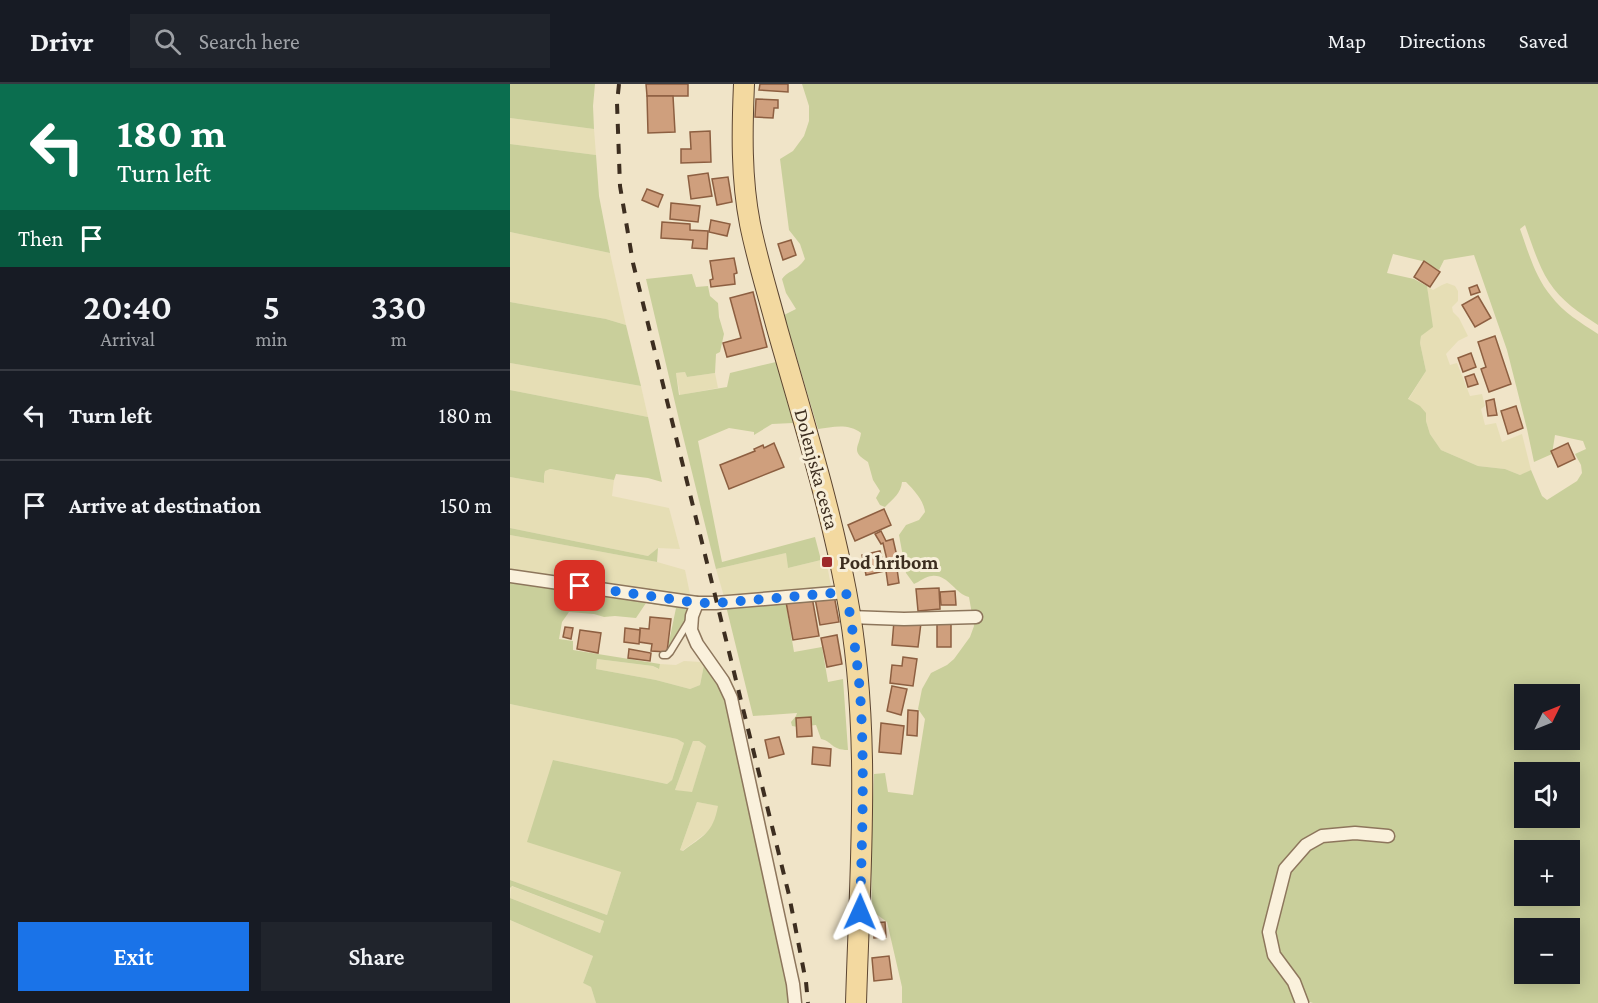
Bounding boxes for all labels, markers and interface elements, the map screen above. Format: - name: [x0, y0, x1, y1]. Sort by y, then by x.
- search box: [130, 14, 550, 68]
- icon: search: [151, 25, 184, 58]
- text: Drivr: [30, 26, 94, 57]
- text: Search here: [199, 29, 300, 54]
- text: Map: [1328, 29, 1366, 53]
- text: Directions: [1399, 29, 1486, 53]
- text: Saved: [1519, 29, 1568, 53]
- icon: left: [18, 108, 96, 186]
- text: 180 m: [117, 109, 226, 156]
- text: Turn left: [117, 158, 211, 188]
- icon: arrive: [75, 222, 108, 255]
- text: Then: [18, 226, 63, 251]
- text: 20:40: [83, 287, 172, 327]
- text: 5: [263, 287, 280, 327]
- text: 330: [371, 287, 427, 327]
- text: Arrival: [101, 328, 155, 350]
- text: min: [255, 328, 288, 350]
- text: m: [391, 328, 407, 350]
- icon: left: [18, 399, 51, 432]
- text: Turn left: [69, 403, 152, 428]
- text: 180 m: [439, 403, 492, 428]
- street label: Dolenjska cesta: [789, 406, 844, 532]
- icon: arrive: [18, 489, 51, 522]
- text: Arrive at destination: [69, 493, 261, 518]
- text: 150 m: [440, 493, 492, 518]
- place label: Pod hribom: [839, 551, 938, 573]
- marker: Pod hribom: [820, 555, 834, 569]
- pin: [554, 560, 605, 611]
- icon: arrive: [563, 569, 596, 602]
- north arrow: [1514, 684, 1580, 750]
- map controls: [1514, 684, 1580, 984]
- button: sound: [1514, 762, 1580, 828]
- button: +: [1514, 840, 1580, 906]
- position arrow: [828, 880, 892, 944]
- button: −: [1514, 918, 1580, 984]
- button: Exit: [18, 922, 249, 991]
- button: Share: [261, 922, 492, 991]

